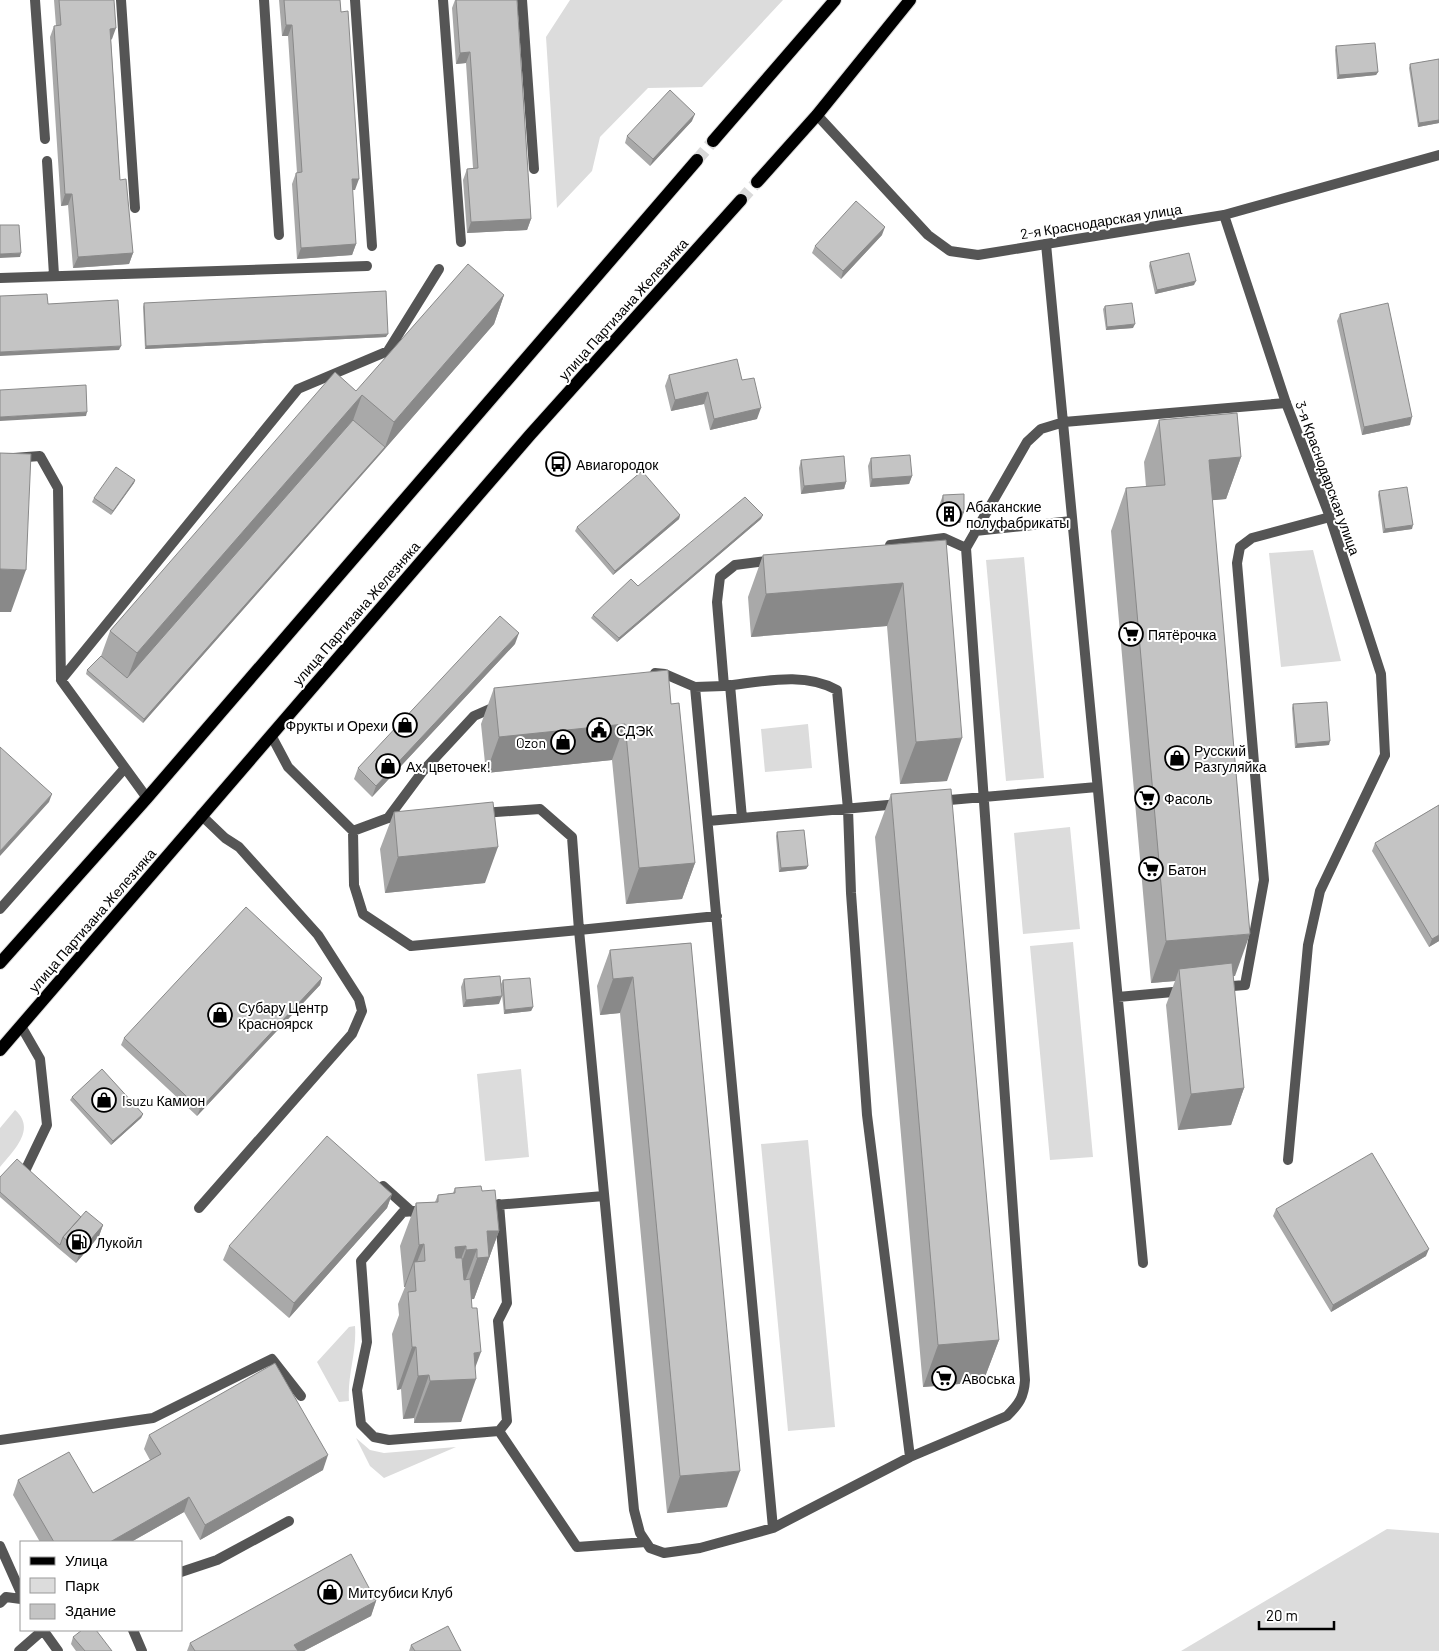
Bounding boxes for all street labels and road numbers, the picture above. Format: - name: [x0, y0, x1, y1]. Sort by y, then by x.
- street label: 2-я Краснодарская улица: [1019, 200, 1183, 242]
- street label: улица Партизана Железняка: [555, 234, 691, 383]
- street label: 3-я Краснодарская улица: [1292, 399, 1364, 558]
- street label: улица Партизана Железняка: [289, 537, 423, 688]
- street label: улица Партизана Железняка: [25, 844, 159, 995]

